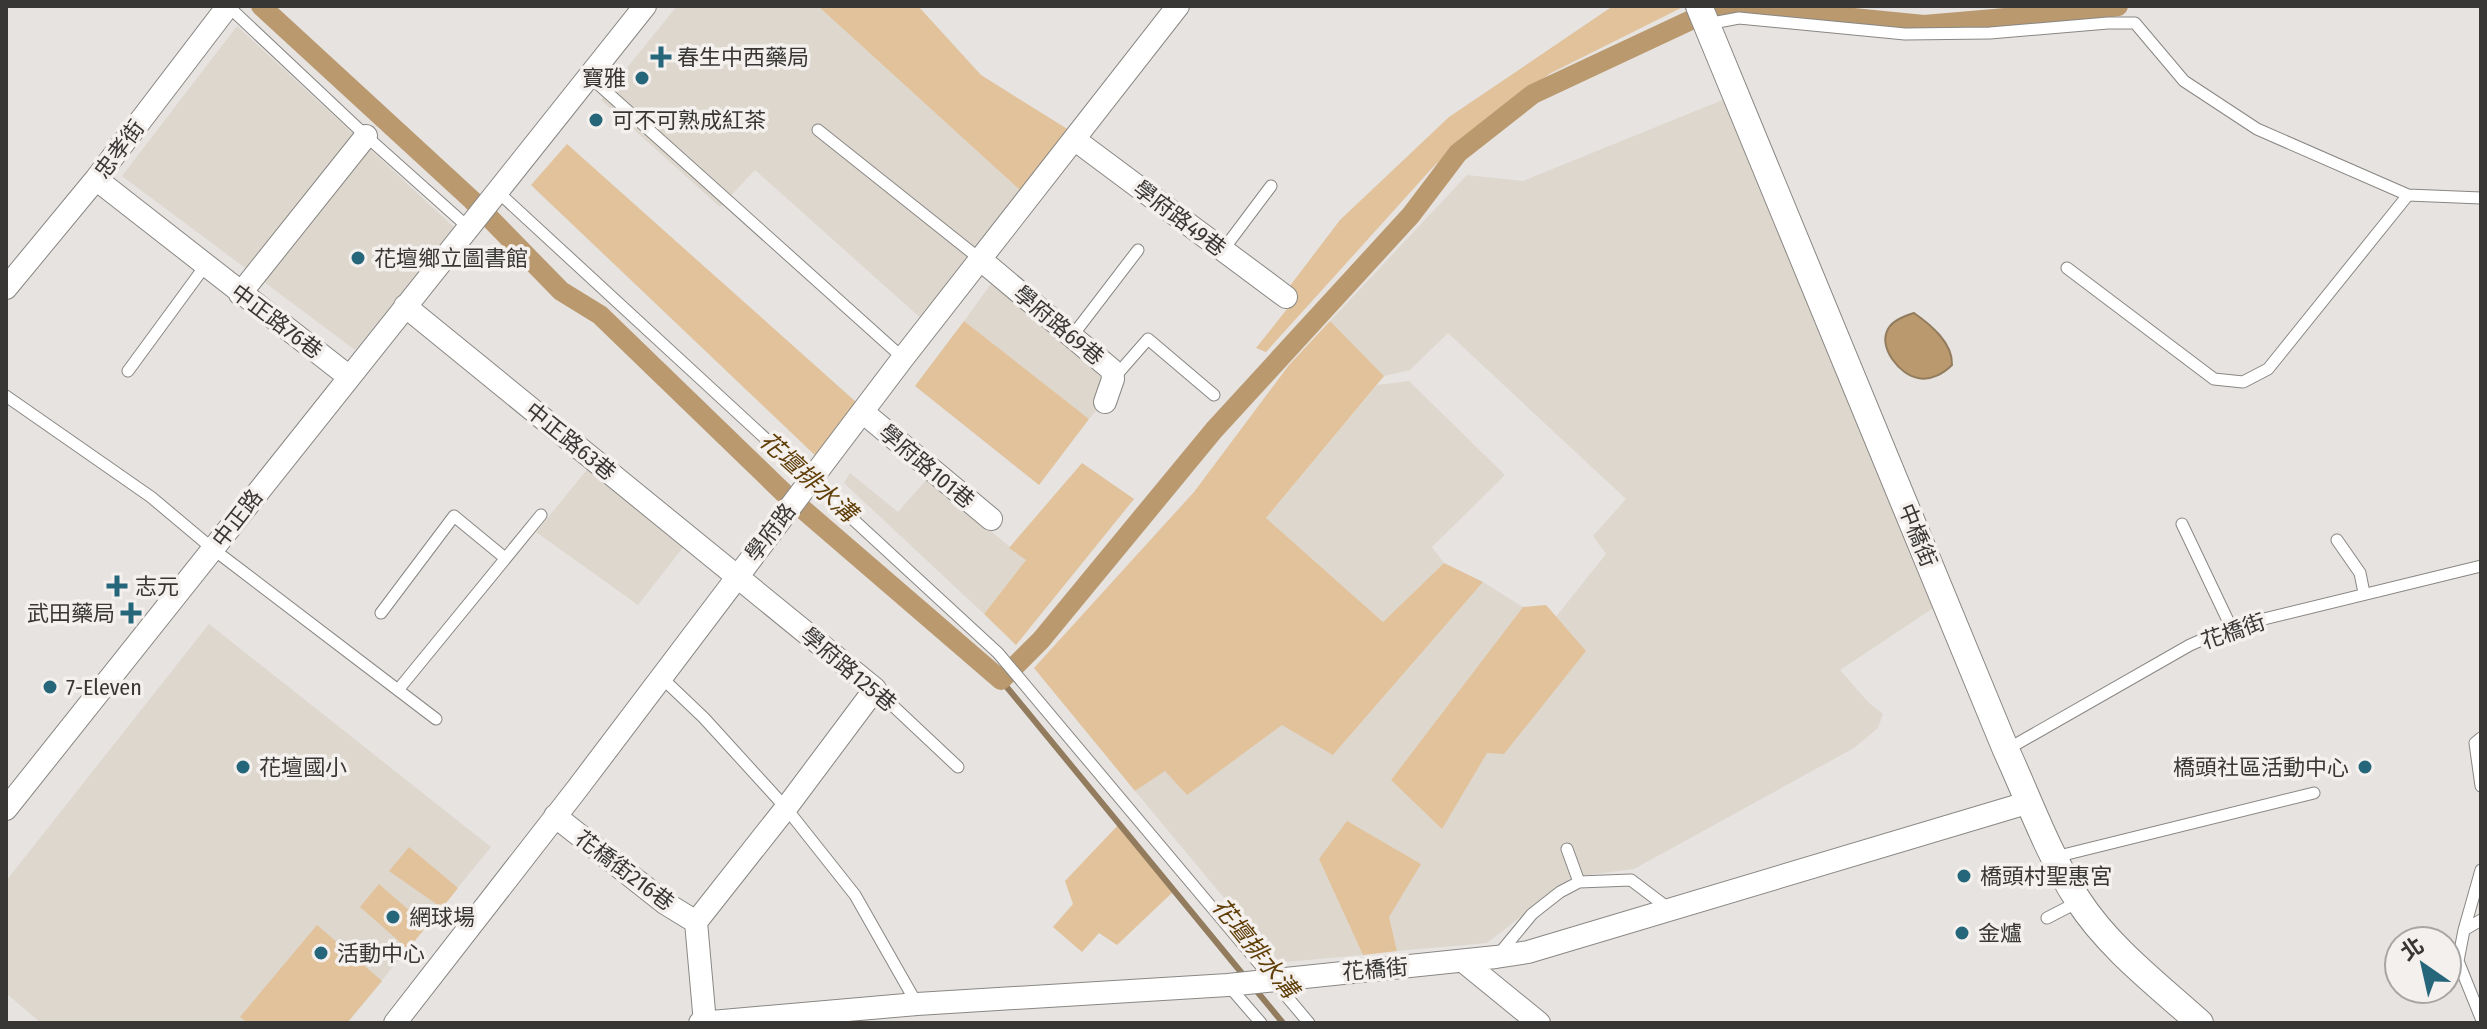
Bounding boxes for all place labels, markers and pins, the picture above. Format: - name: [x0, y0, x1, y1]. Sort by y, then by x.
- place label: 春生中西藥局: [677, 44, 809, 71]
- marker: 春生中西藥局: [652, 48, 670, 66]
- place label: 寶雅: [582, 65, 626, 92]
- marker: 寶雅: [633, 69, 651, 87]
- place label: 可不可熟成紅茶: [612, 107, 766, 134]
- marker: 可不可熟成紅茶: [587, 111, 605, 129]
- place label: 花壇鄉立圖書館: [374, 245, 528, 272]
- marker: 花壇鄉立圖書館: [349, 249, 367, 267]
- place label: 志元: [135, 573, 179, 600]
- marker: 志元: [106, 575, 128, 597]
- place label: 武田藥局: [27, 600, 115, 627]
- marker: 武田藥局: [122, 604, 140, 622]
- place label: 7-Eleven: [66, 674, 142, 701]
- marker: 7-Eleven: [41, 678, 59, 696]
- place label: 花壇國小: [259, 754, 347, 781]
- place label: 橋頭社區活動中心: [2173, 754, 2349, 781]
- marker: 花壇國小: [234, 758, 252, 776]
- marker: 橋頭社區活動中心: [2356, 758, 2374, 776]
- place label: 橋頭村聖惠宮: [1980, 863, 2112, 890]
- marker: 橋頭村聖惠宮: [1955, 867, 1973, 885]
- place label: 網球場: [409, 904, 475, 931]
- marker: 網球場: [384, 908, 402, 926]
- place label: 金爐: [1978, 920, 2022, 947]
- marker: 金爐: [1953, 924, 1971, 942]
- place label: 活動中心: [337, 940, 425, 967]
- marker: 活動中心: [312, 944, 330, 962]

